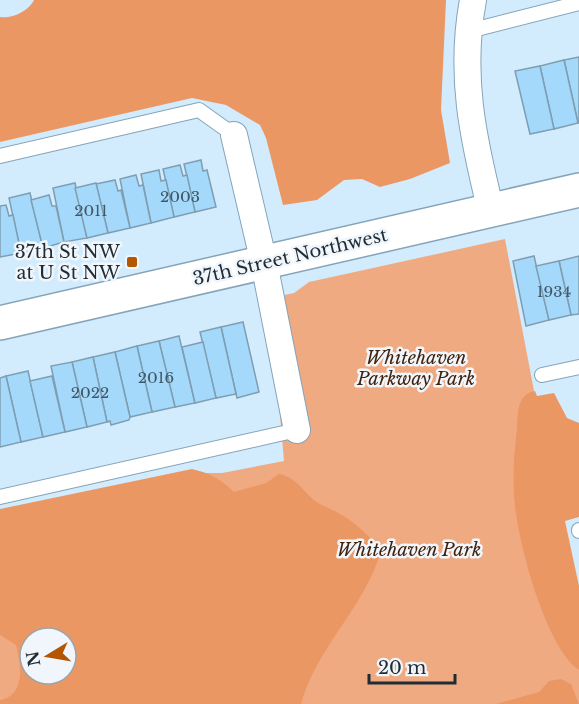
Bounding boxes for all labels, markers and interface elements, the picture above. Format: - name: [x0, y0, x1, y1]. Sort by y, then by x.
- house number: 2003: [160, 187, 200, 206]
- house number: 2011: [74, 201, 108, 220]
- street label: 37th Street Northwest: [191, 224, 390, 290]
- place label: 37th St NW at U St NW: [15, 241, 121, 284]
- marker: 37th St NW at U St NW: [125, 255, 139, 269]
- house number: 1934: [537, 282, 571, 301]
- park label: Whitehaven Parkway Park: [356, 347, 475, 390]
- house number: 2016: [138, 368, 174, 387]
- house number: 2022: [71, 383, 109, 402]
- park label: Whitehaven Park: [337, 539, 481, 561]
- north arrow: [18, 626, 78, 686]
- scale bar: [369, 647, 454, 685]
- text: N: [22, 650, 45, 668]
- text: 20 m: [378, 657, 426, 679]

